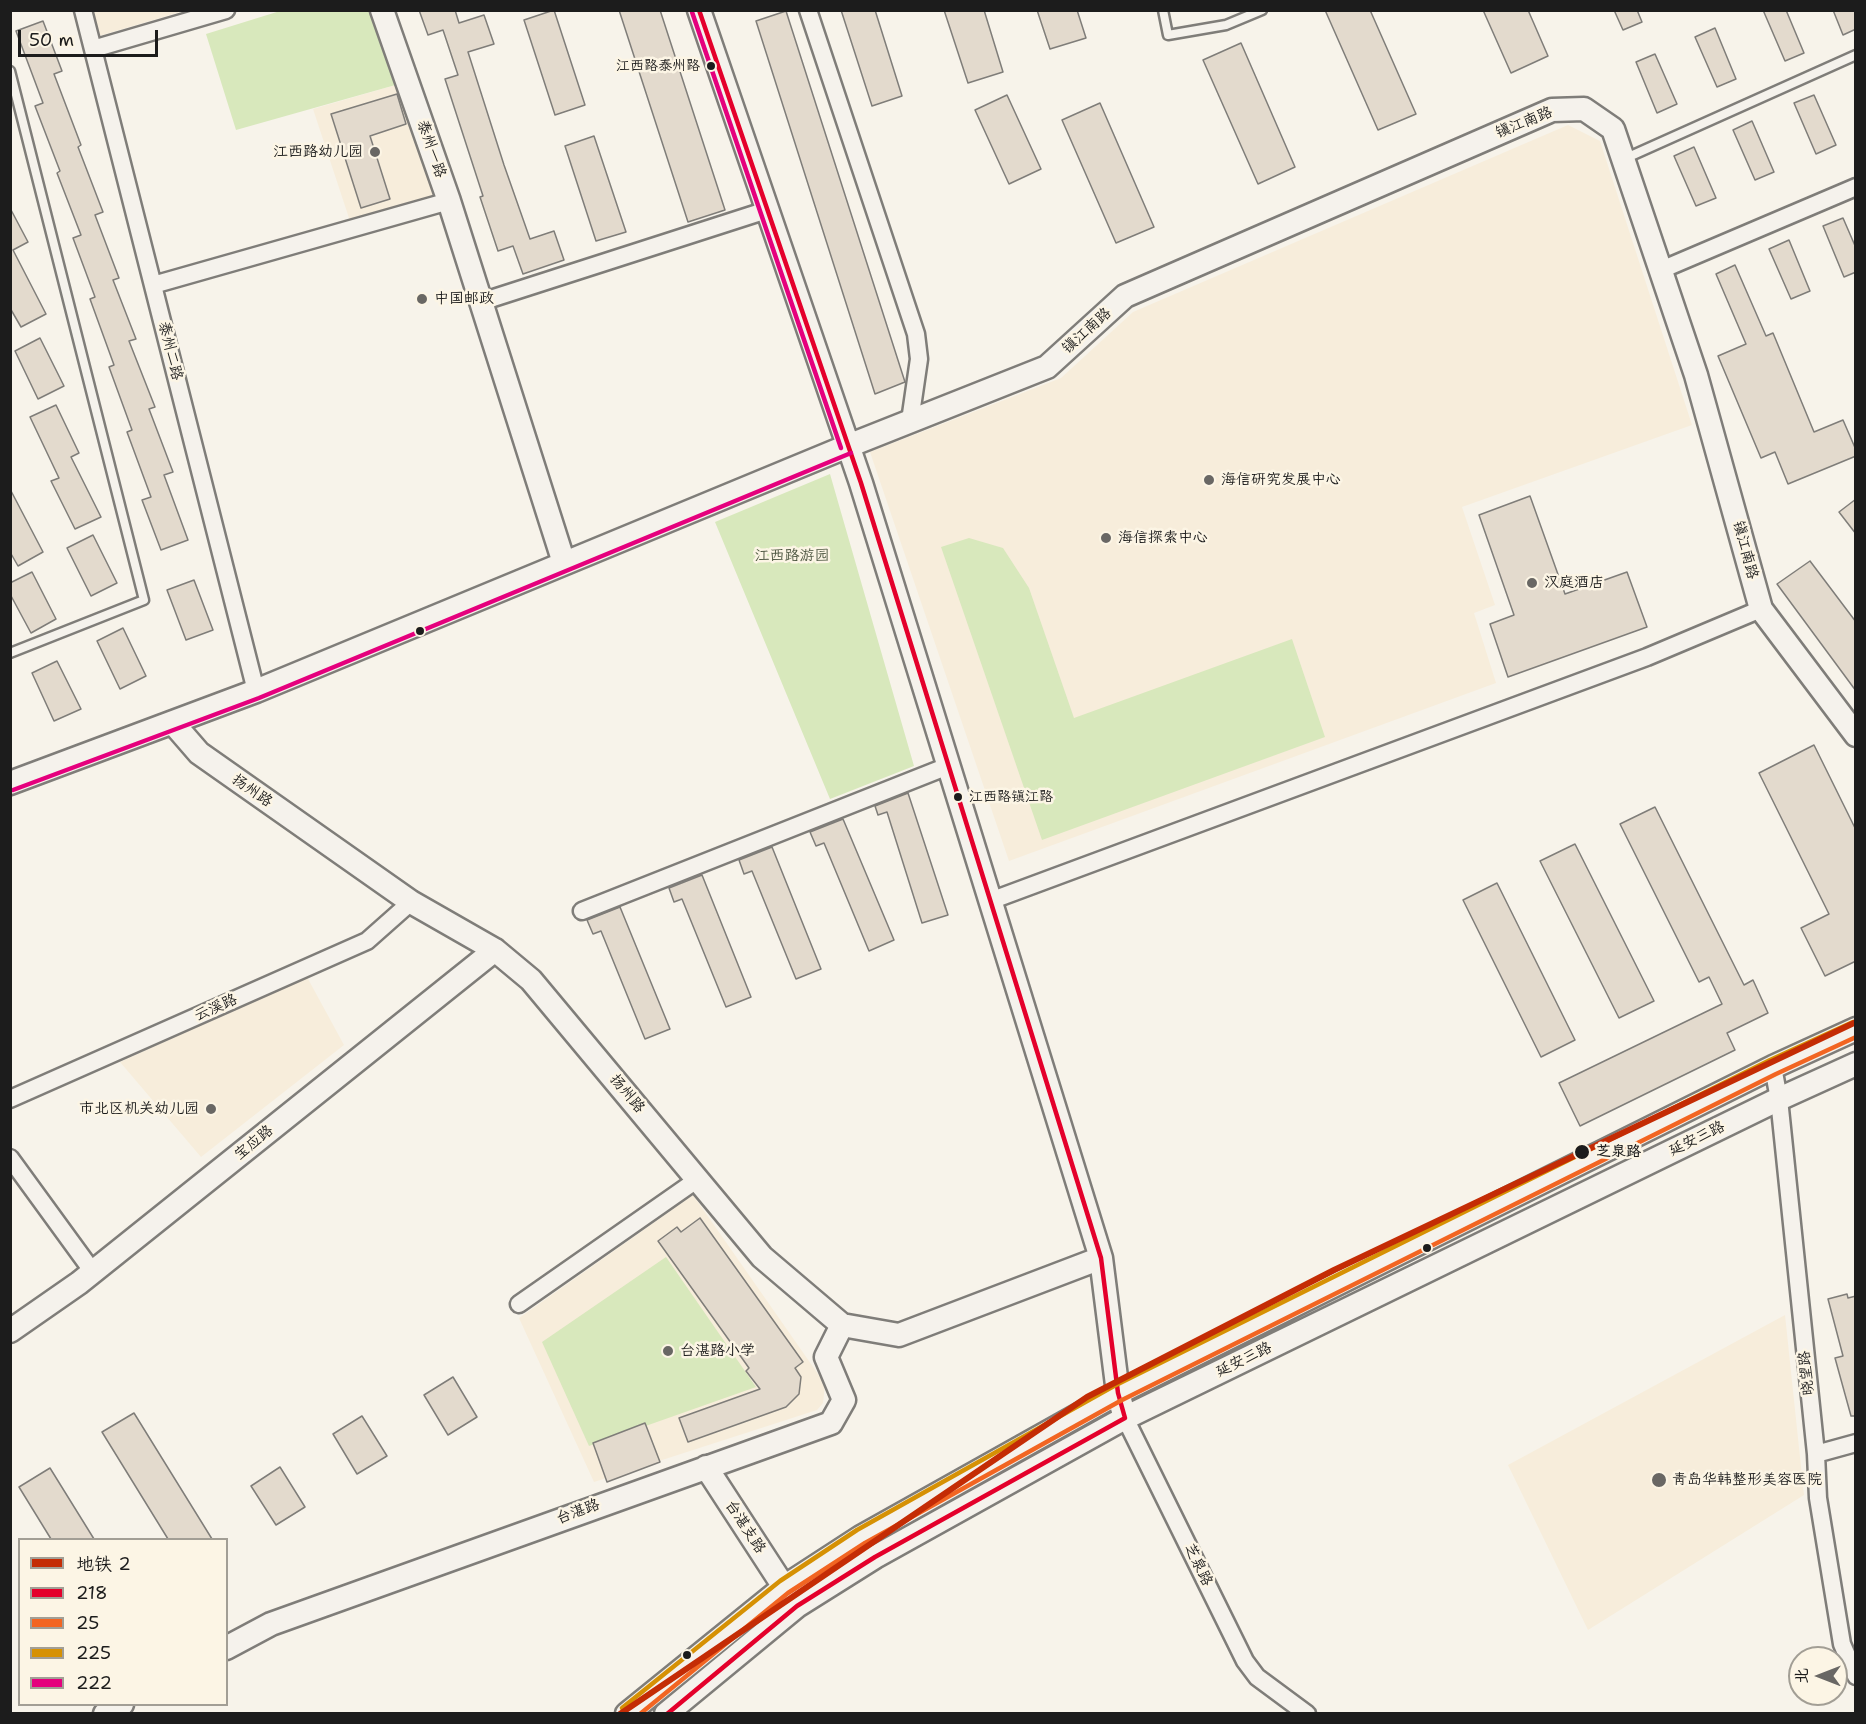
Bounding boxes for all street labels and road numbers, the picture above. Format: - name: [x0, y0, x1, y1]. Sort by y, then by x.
- street label: 镇江南路: [1493, 103, 1555, 143]
- street label: 泰州一路: [413, 118, 449, 180]
- street label: 镇江南路: [1059, 304, 1115, 358]
- street label: 泰州二路: [154, 320, 186, 382]
- street label: 镇江南路: [1729, 519, 1761, 581]
- street label: 扬州路: [228, 771, 276, 811]
- street label: 云溪路: [192, 991, 240, 1025]
- street label: 扬州路: [606, 1071, 648, 1117]
- street label: 延安三路: [1666, 1118, 1728, 1160]
- street label: 宝应路: [231, 1122, 277, 1164]
- street label: 延安三路: [1213, 1339, 1275, 1381]
- street label: 晓望路: [1796, 1350, 1818, 1396]
- street label: 台湛路: [554, 1496, 602, 1528]
- street label: 台湛支路: [721, 1497, 769, 1557]
- street label: 芝泉路: [1180, 1541, 1216, 1589]

